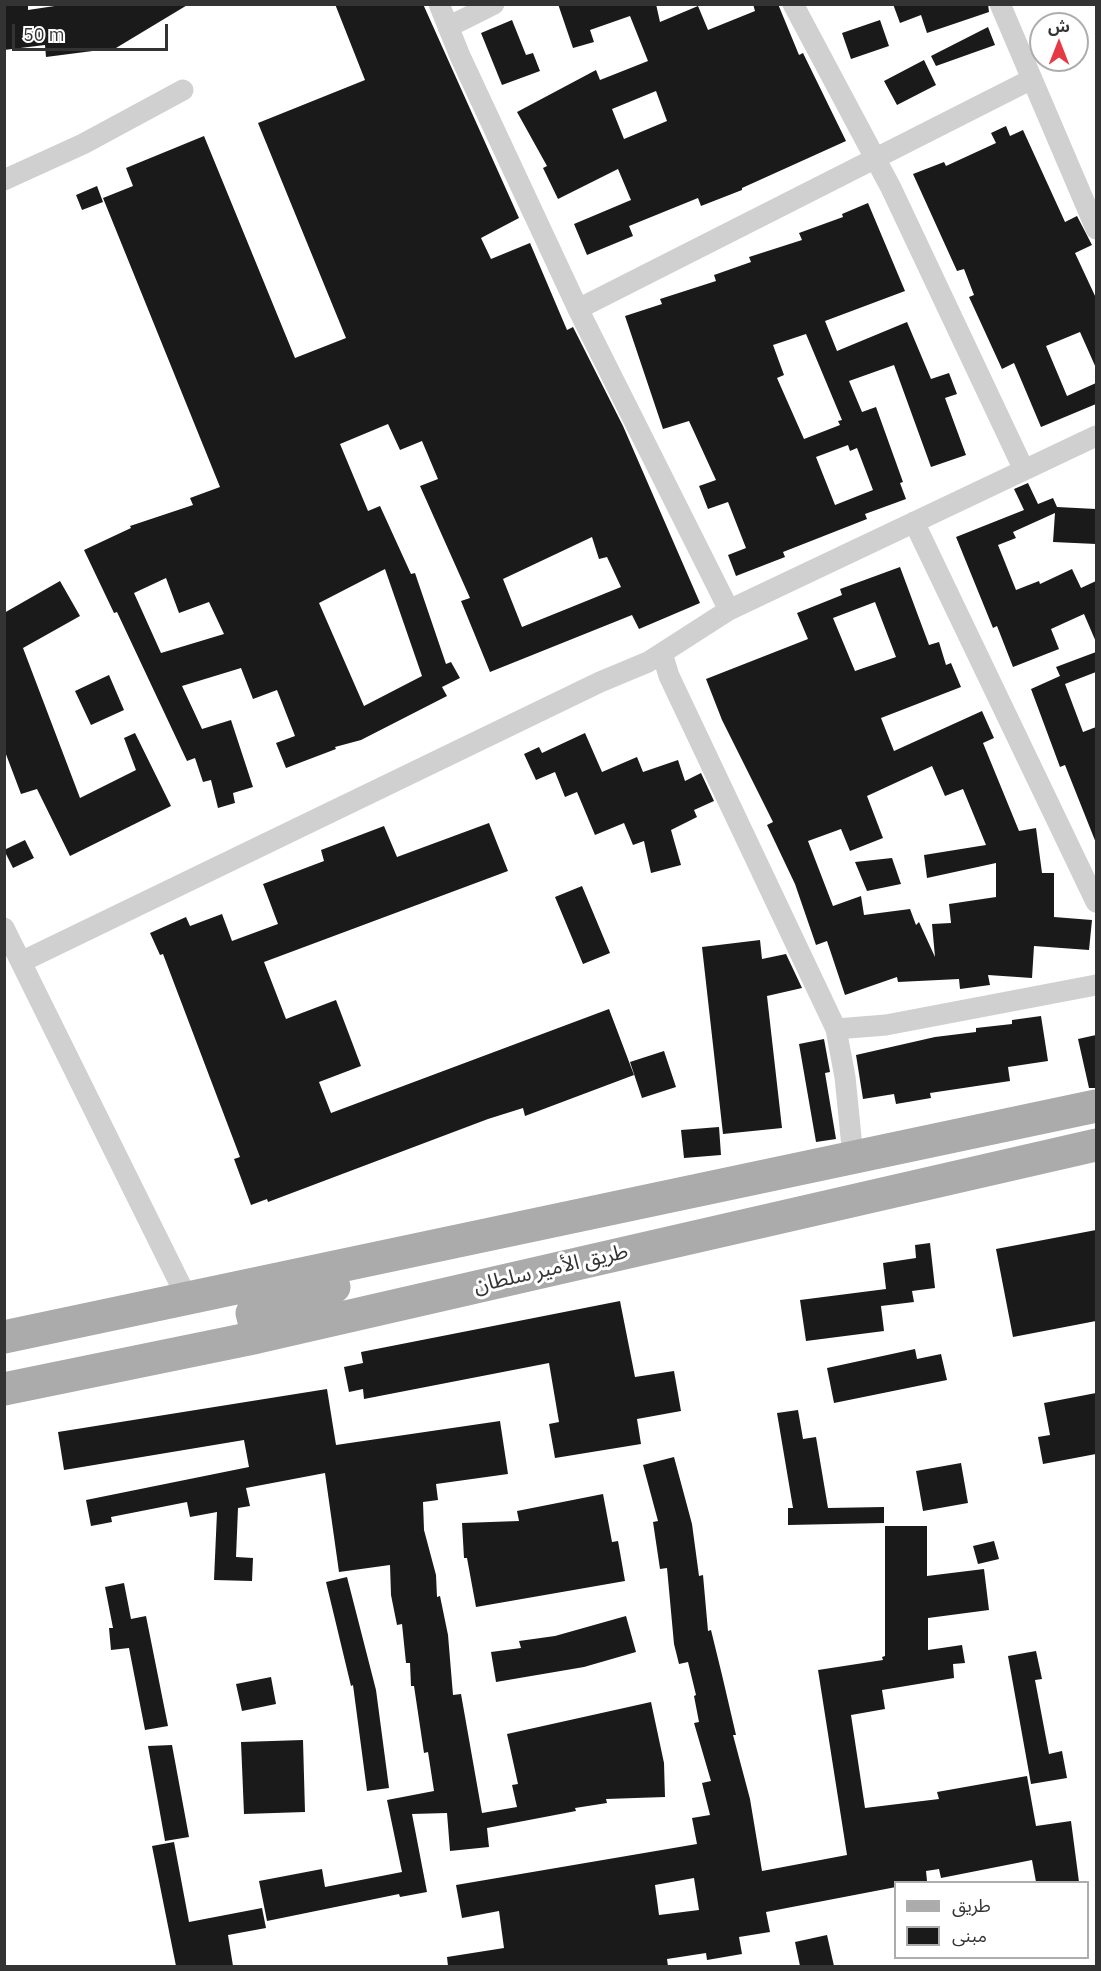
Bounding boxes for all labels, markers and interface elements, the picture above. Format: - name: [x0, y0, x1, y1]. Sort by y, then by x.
- scale bar: [15, 12, 171, 50]
- north arrow: [1029, 12, 1089, 72]
- text: ش: [1048, 16, 1070, 36]
- text: 50 m: [23, 23, 65, 46]
- street label: طريق الأمير سلطان: [471, 1239, 631, 1299]
- legend: [894, 1881, 1089, 1959]
- text: طريق: [952, 1894, 991, 1917]
- text: مبنى: [952, 1924, 987, 1947]

